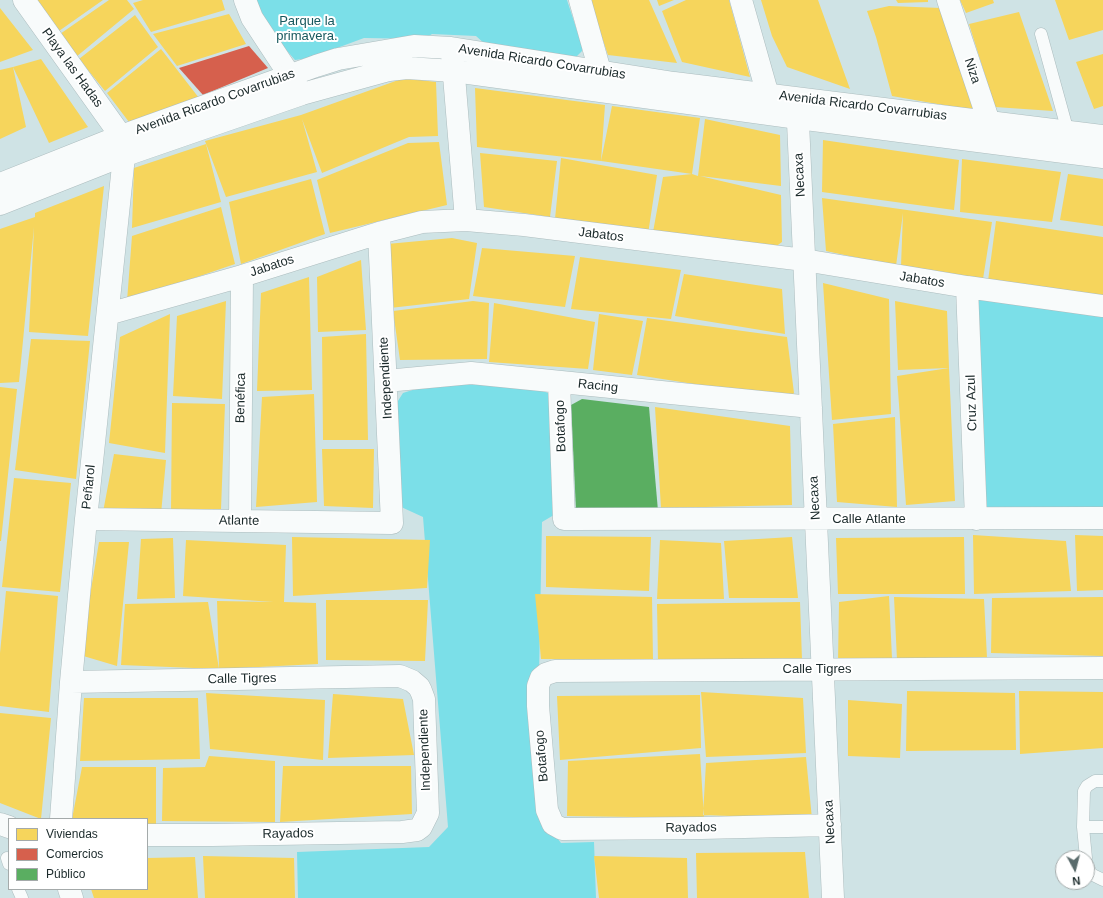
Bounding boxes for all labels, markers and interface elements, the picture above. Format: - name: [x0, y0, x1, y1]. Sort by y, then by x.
- park label: Parque la primavera.: [276, 13, 338, 44]
- street label: Playa las Hadas: [38, 25, 106, 111]
- street label: Avenida Ricardo Covarrubias: [457, 41, 627, 83]
- street label: Niza: [960, 56, 984, 86]
- street label: Avenida Ricardo Covarrubias: [133, 66, 297, 138]
- street label: Avenida Ricardo Covarrubias: [778, 88, 948, 124]
- street label: Necaxa: [791, 153, 809, 197]
- street label: Jabatos: [577, 224, 625, 246]
- street label: Jabatos: [248, 252, 296, 280]
- street label: Jabatos: [898, 269, 946, 291]
- street label: Independiente: [376, 336, 396, 420]
- street label: Benéfica: [233, 373, 249, 423]
- street label: Cruz Azul: [963, 375, 981, 431]
- street label: Racing: [577, 376, 619, 396]
- street label: Botafogo: [552, 400, 570, 452]
- street label: Peñarol: [79, 464, 99, 510]
- street label: Necaxa: [806, 476, 824, 520]
- street label: Calle Atlante: [832, 511, 906, 527]
- street label: Atlante: [219, 513, 259, 529]
- street label: Calle Tigres: [783, 661, 851, 677]
- street label: Calle Tigres: [207, 671, 277, 687]
- street label: Independiente: [416, 709, 434, 791]
- street label: Botafogo: [532, 729, 552, 783]
- street label: Necaxa: [821, 800, 839, 844]
- legend: [8, 818, 148, 890]
- street label: Rayados: [665, 820, 717, 836]
- street label: Rayados: [262, 826, 314, 842]
- text: Viviendas: [46, 827, 98, 841]
- text: Comercios: [46, 847, 103, 861]
- north arrow: [1055, 850, 1095, 890]
- text: Público: [46, 867, 85, 881]
- text: N: [1072, 874, 1081, 887]

